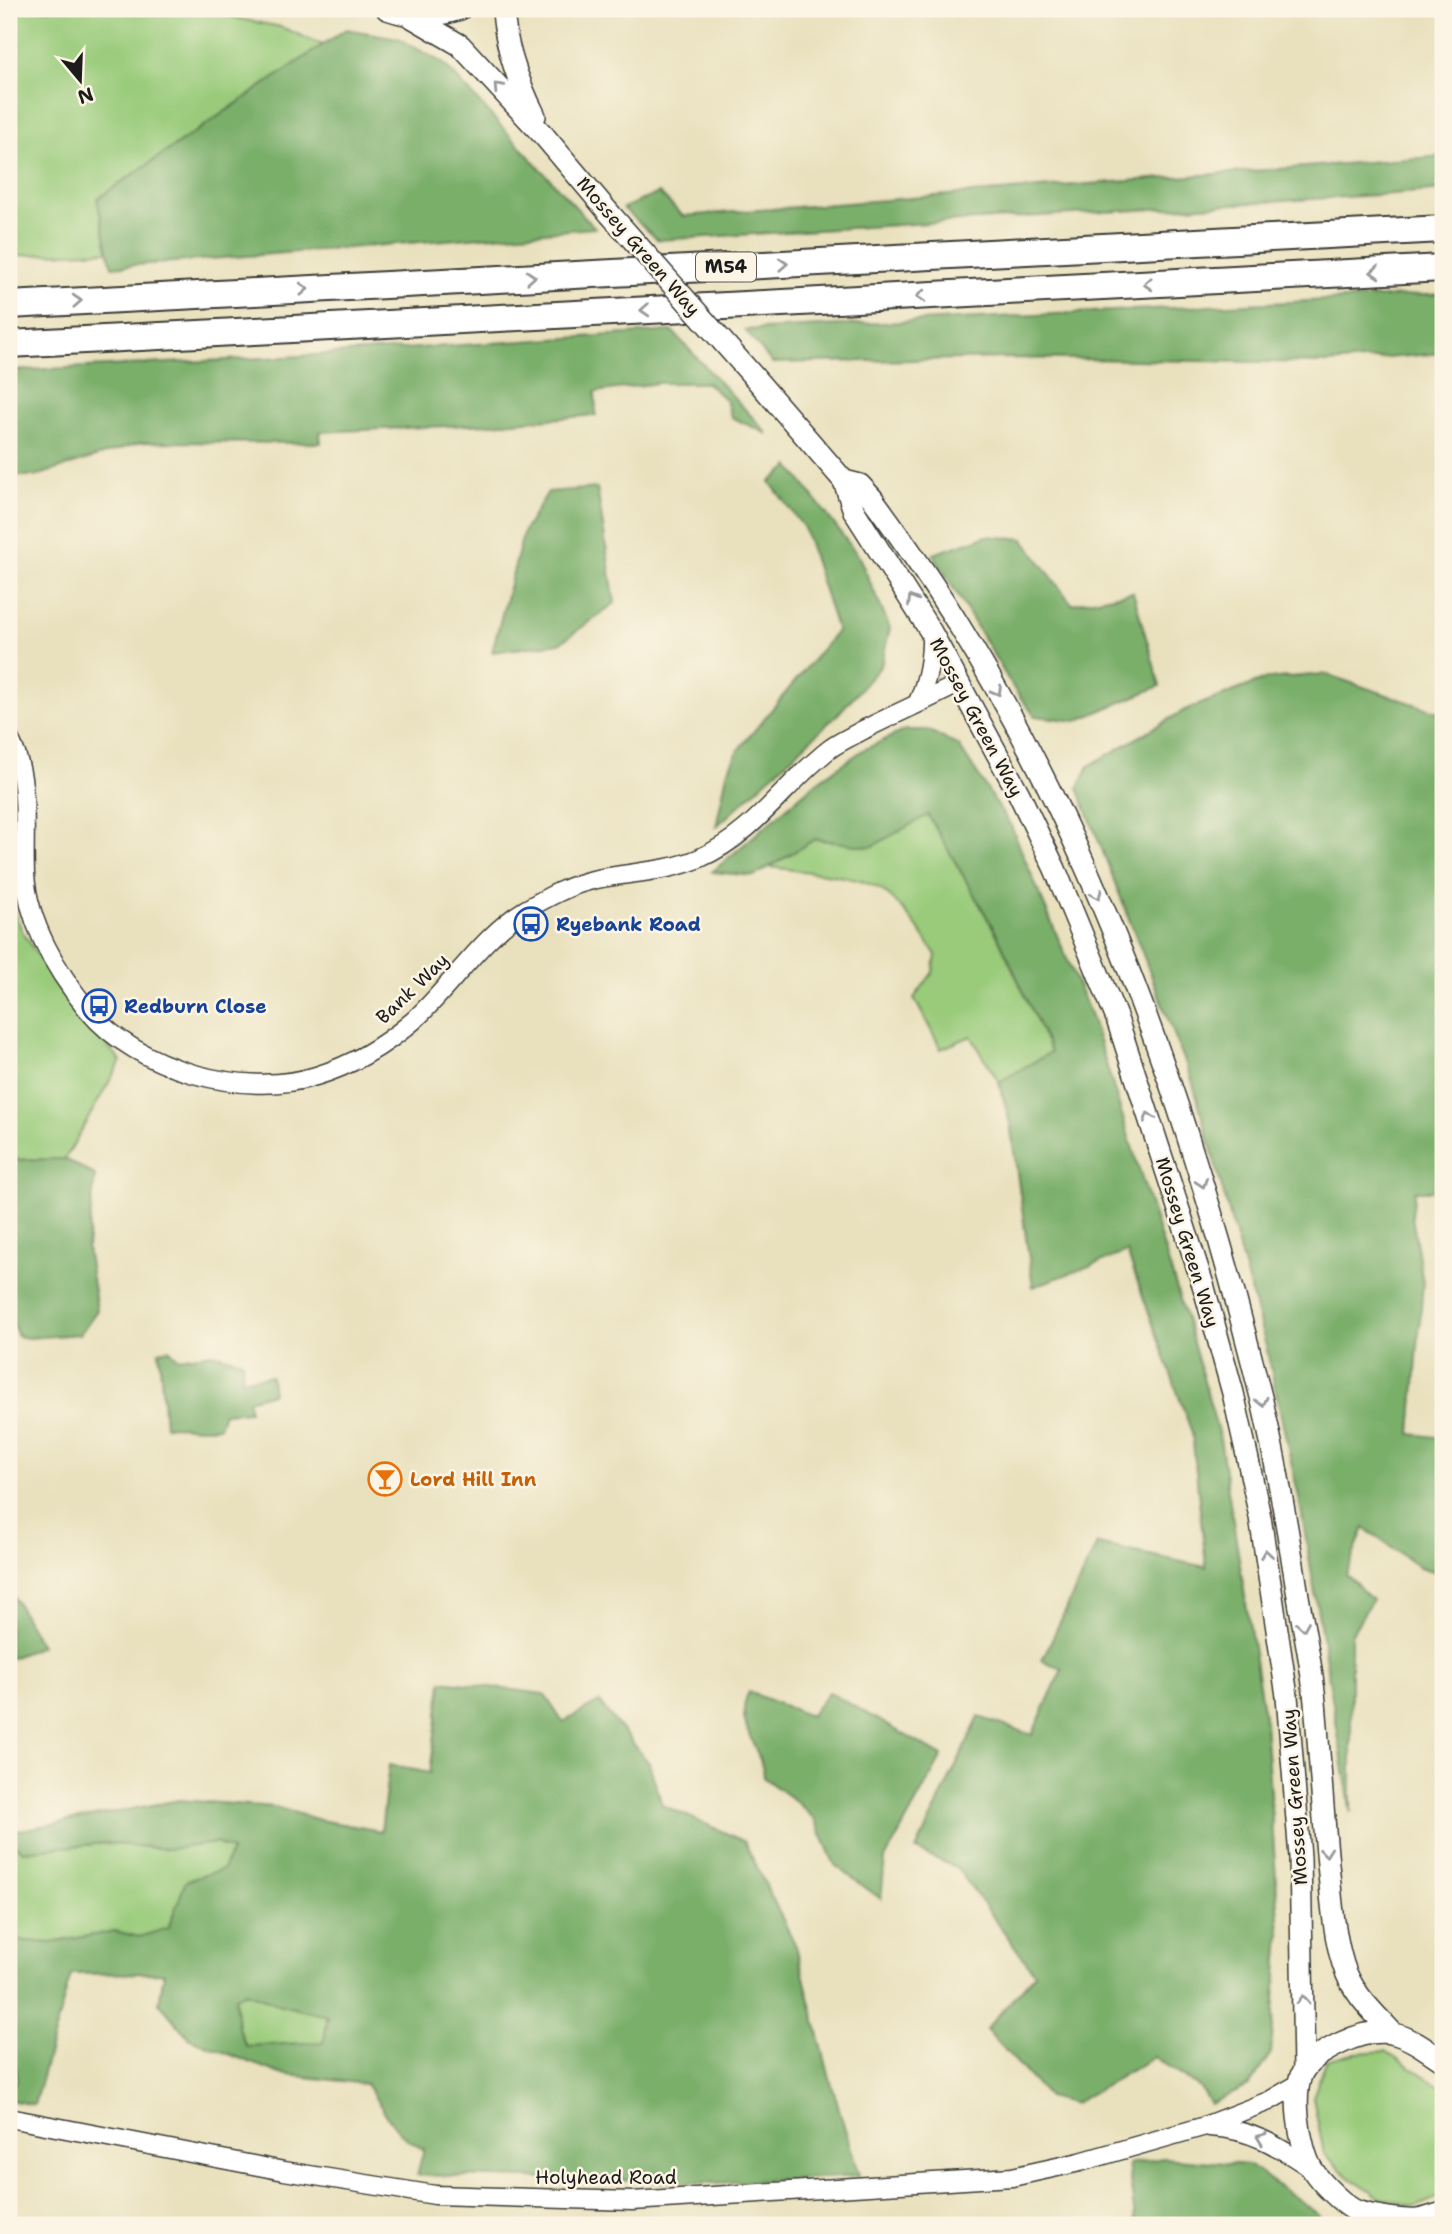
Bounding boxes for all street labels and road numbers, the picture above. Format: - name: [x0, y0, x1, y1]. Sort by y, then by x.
- street label: Mossey Green Way: [571, 171, 706, 321]
- road number: M54: [696, 253, 756, 282]
- street label: Mossey Green Way: [924, 633, 1029, 801]
- street label: Bank Way: [371, 948, 454, 1029]
- street label: Mossey Green Way: [1150, 1154, 1225, 1330]
- street label: Mossey Green Way: [1276, 1708, 1313, 1886]
- street label: Holyhead Road: [535, 2165, 677, 2190]

